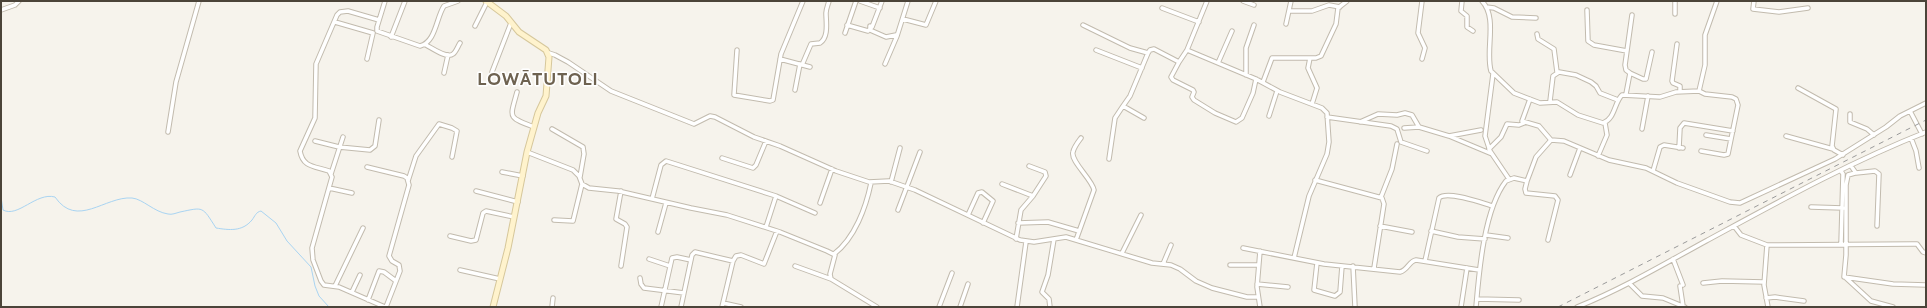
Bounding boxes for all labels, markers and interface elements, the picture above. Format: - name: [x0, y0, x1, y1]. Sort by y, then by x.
- district label: LOWĀTUTOLI: [477, 68, 599, 90]

